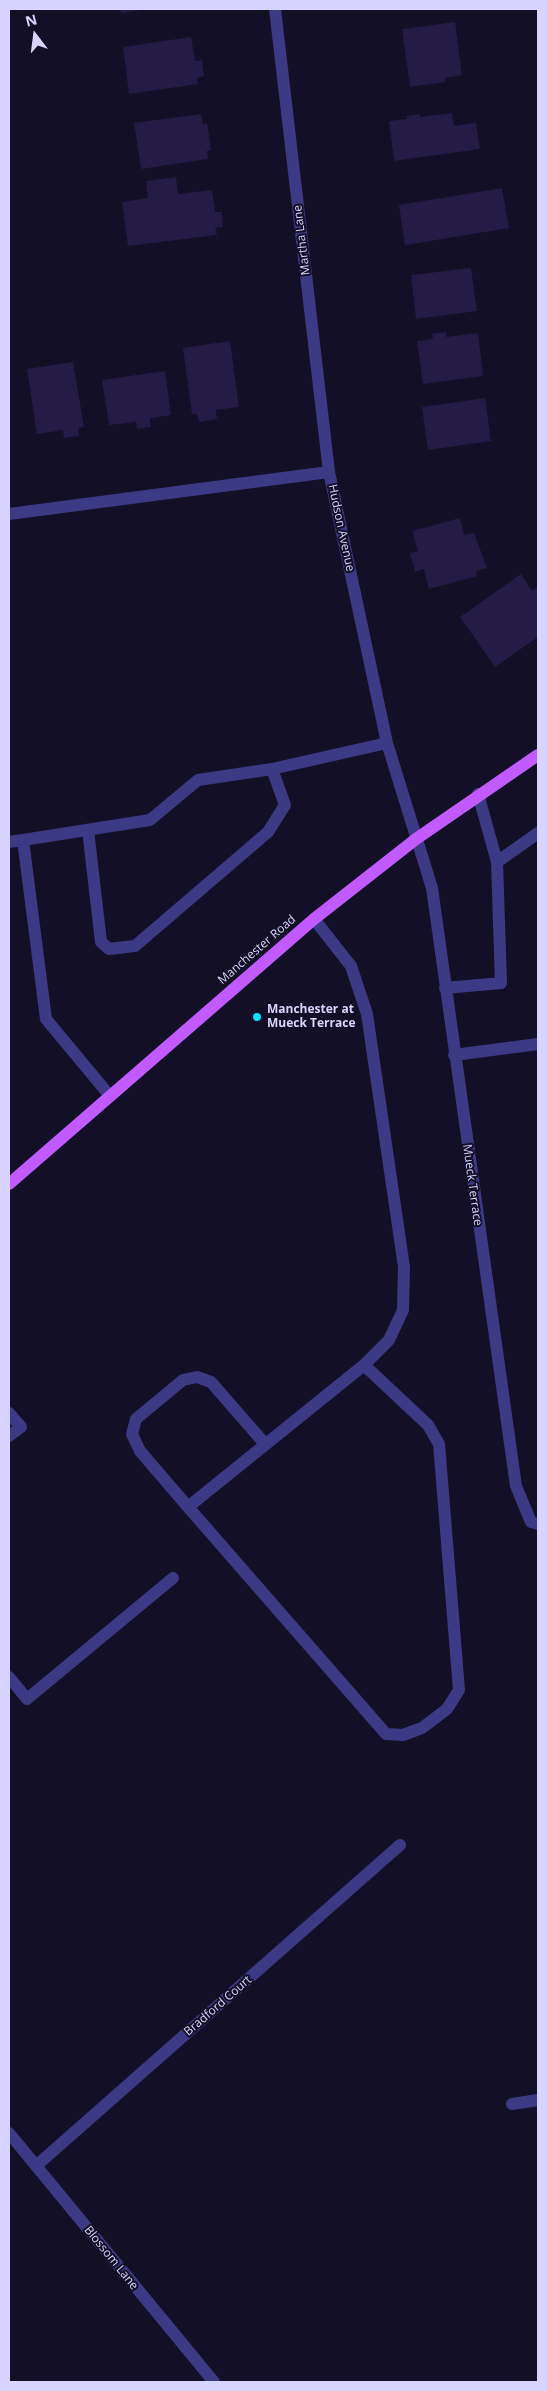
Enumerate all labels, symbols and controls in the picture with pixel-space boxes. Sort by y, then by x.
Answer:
text: N [23,9,39,31]
north arrow [10,10,60,60]
street label: Martha Lane [291,204,313,276]
street label: Hudson Avenue [325,483,357,573]
street label: Manchester Road [215,912,299,988]
place label: Manchester at Mueck Terrace [267,1003,355,1031]
marker: Manchester at Mueck Terrace [251,1011,263,1023]
street label: Mueck Terrace [459,1143,485,1227]
street label: Bradford Court [181,1973,255,2039]
street label: Blossom Lane [81,2223,141,2293]

